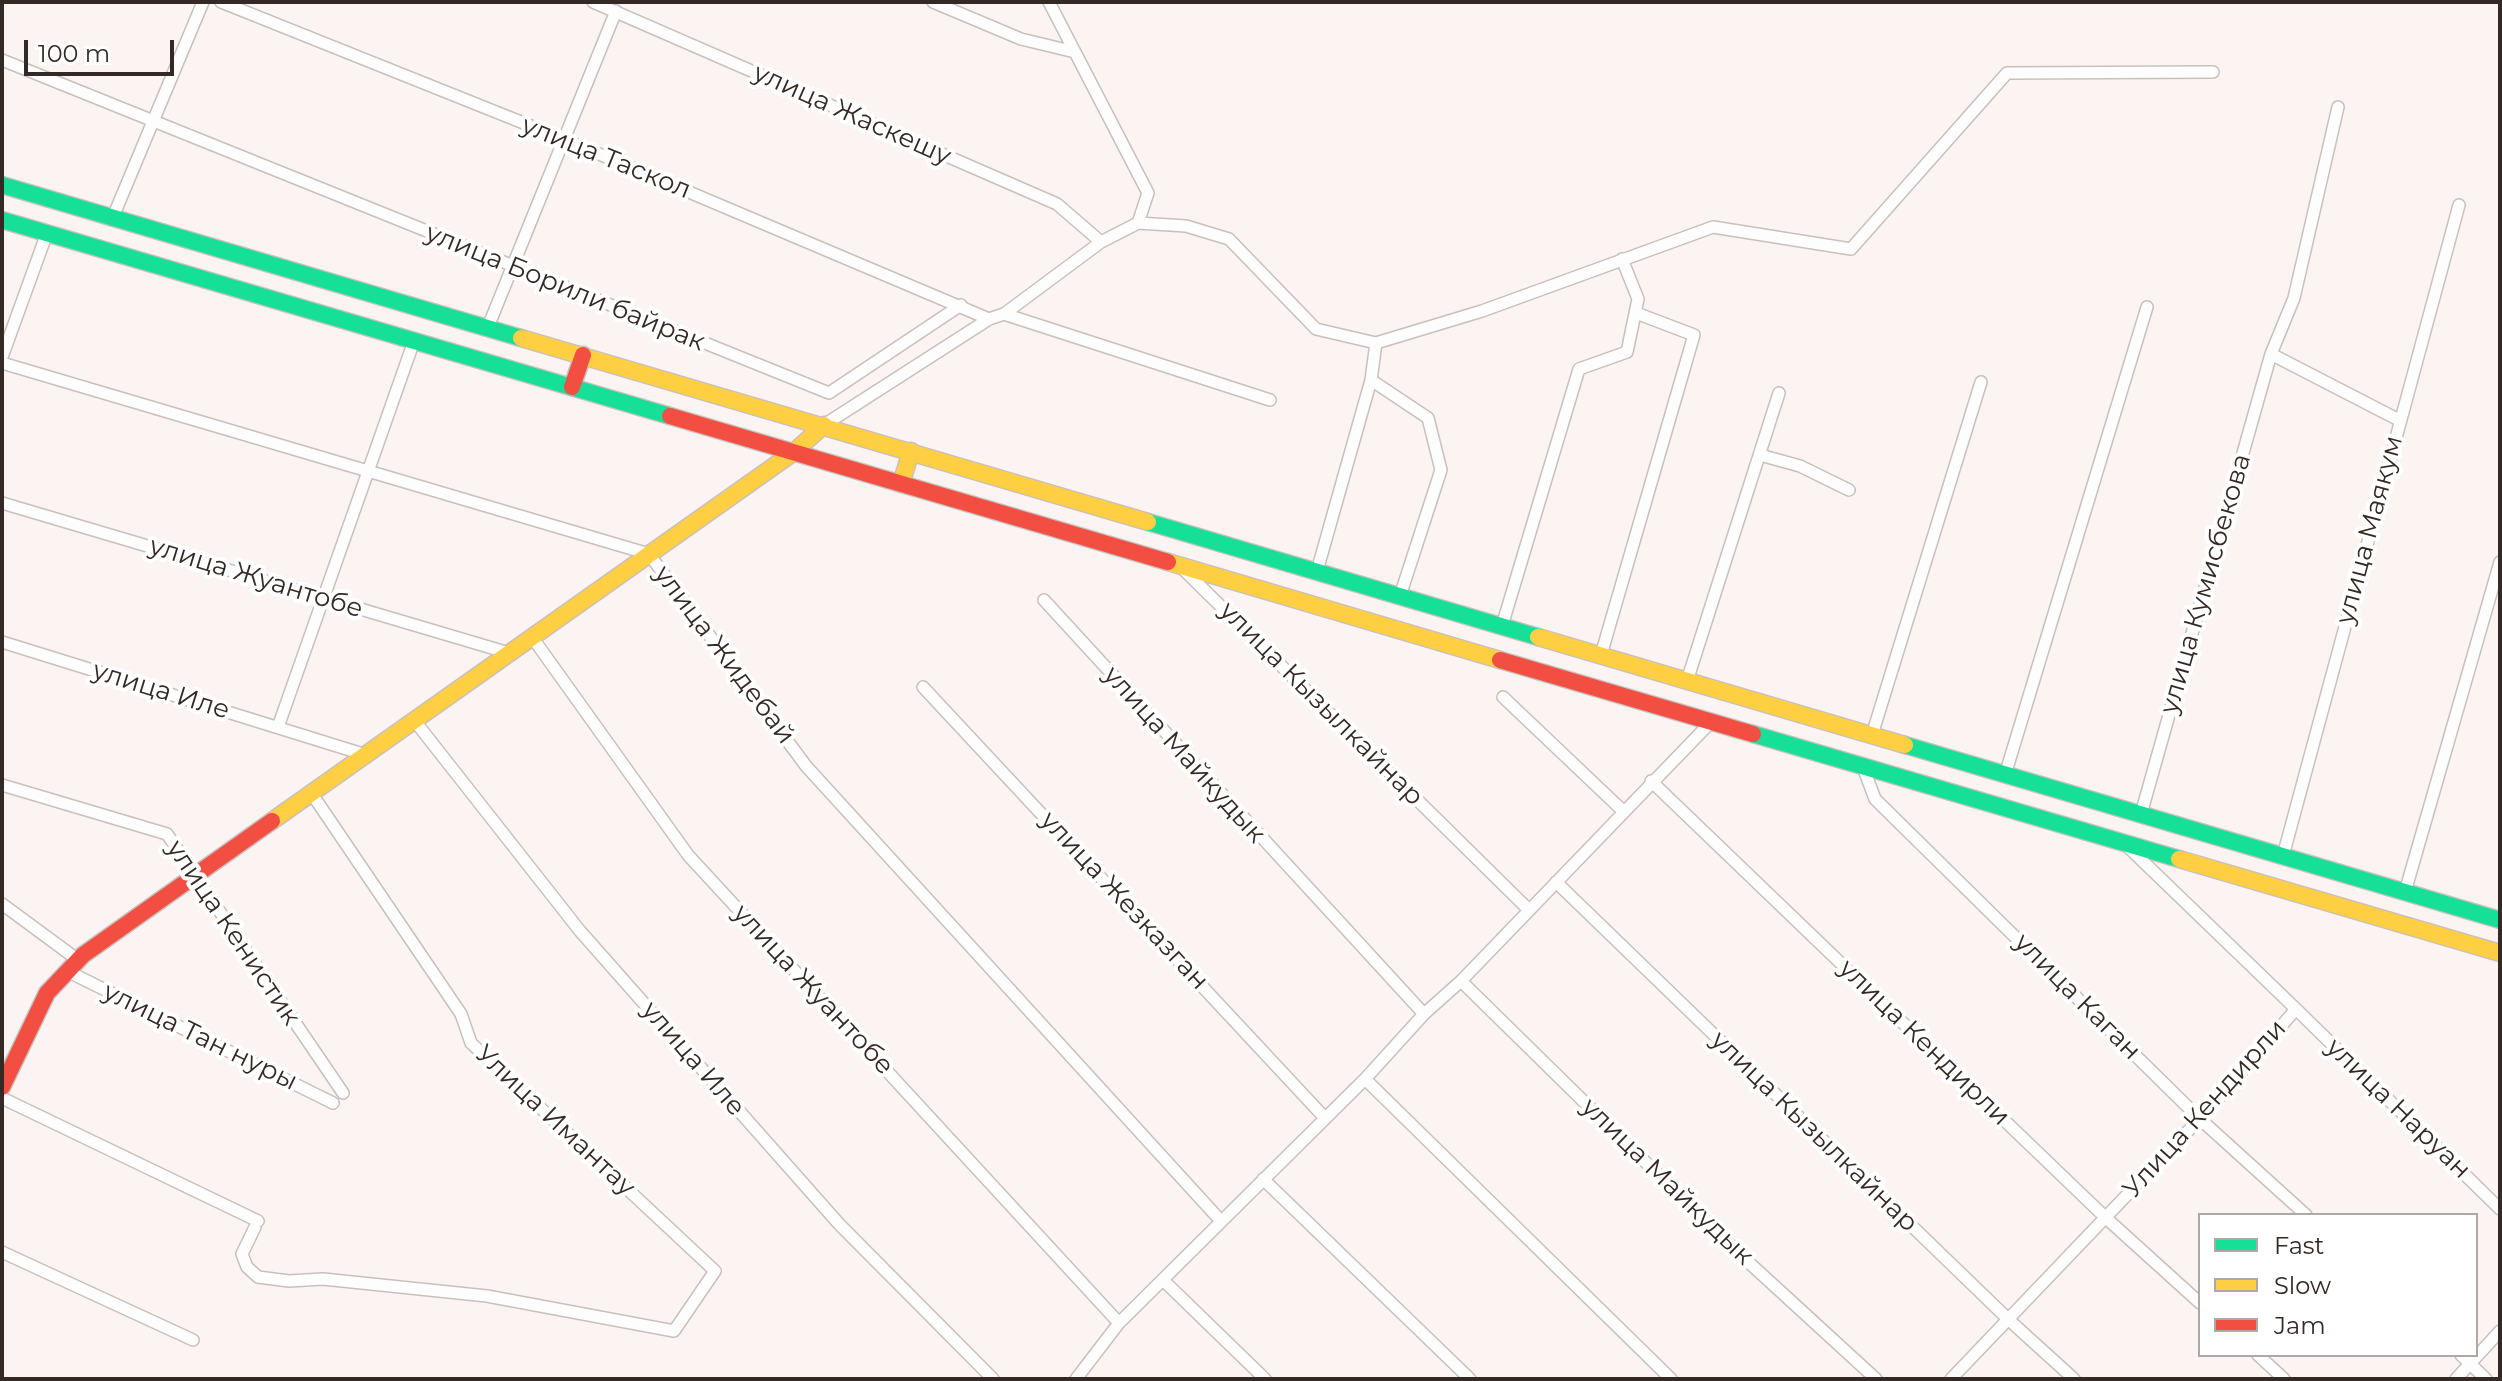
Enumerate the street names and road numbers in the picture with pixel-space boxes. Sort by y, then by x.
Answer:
street label: улица Жаскешу [748,57,956,173]
street label: улица Таскол [517,110,695,206]
street label: улица Борили байрак [421,218,709,358]
street label: улица Маякум [2330,432,2410,628]
street label: улица Кумисбекова [2154,451,2258,717]
street label: улица Жуантобе [145,531,367,625]
street label: улица Жидебай [647,560,801,750]
street label: улица Кызылкайнар [1213,596,1429,812]
street label: улица Иле [89,655,233,727]
street label: улица Майкудык [1096,660,1272,850]
street label: улица Жезказган [1033,805,1215,997]
street label: улица Кенистик [159,834,307,1032]
street label: улица Жуантобе [726,898,900,1082]
street label: улица Каган [2007,927,2147,1067]
street label: улица Кендирли [1832,953,2016,1133]
street label: улица Тан нуры [98,976,302,1098]
street label: улица Иле [635,995,751,1123]
street label: Улица Кендирли [2117,1014,2293,1204]
street label: улица Кызылкайнар [1704,1025,1924,1239]
street label: улица Наруан [2319,1032,2477,1186]
street label: Улица Имантау [468,1039,642,1203]
street label: улица Майкудык [1575,1092,1759,1272]

